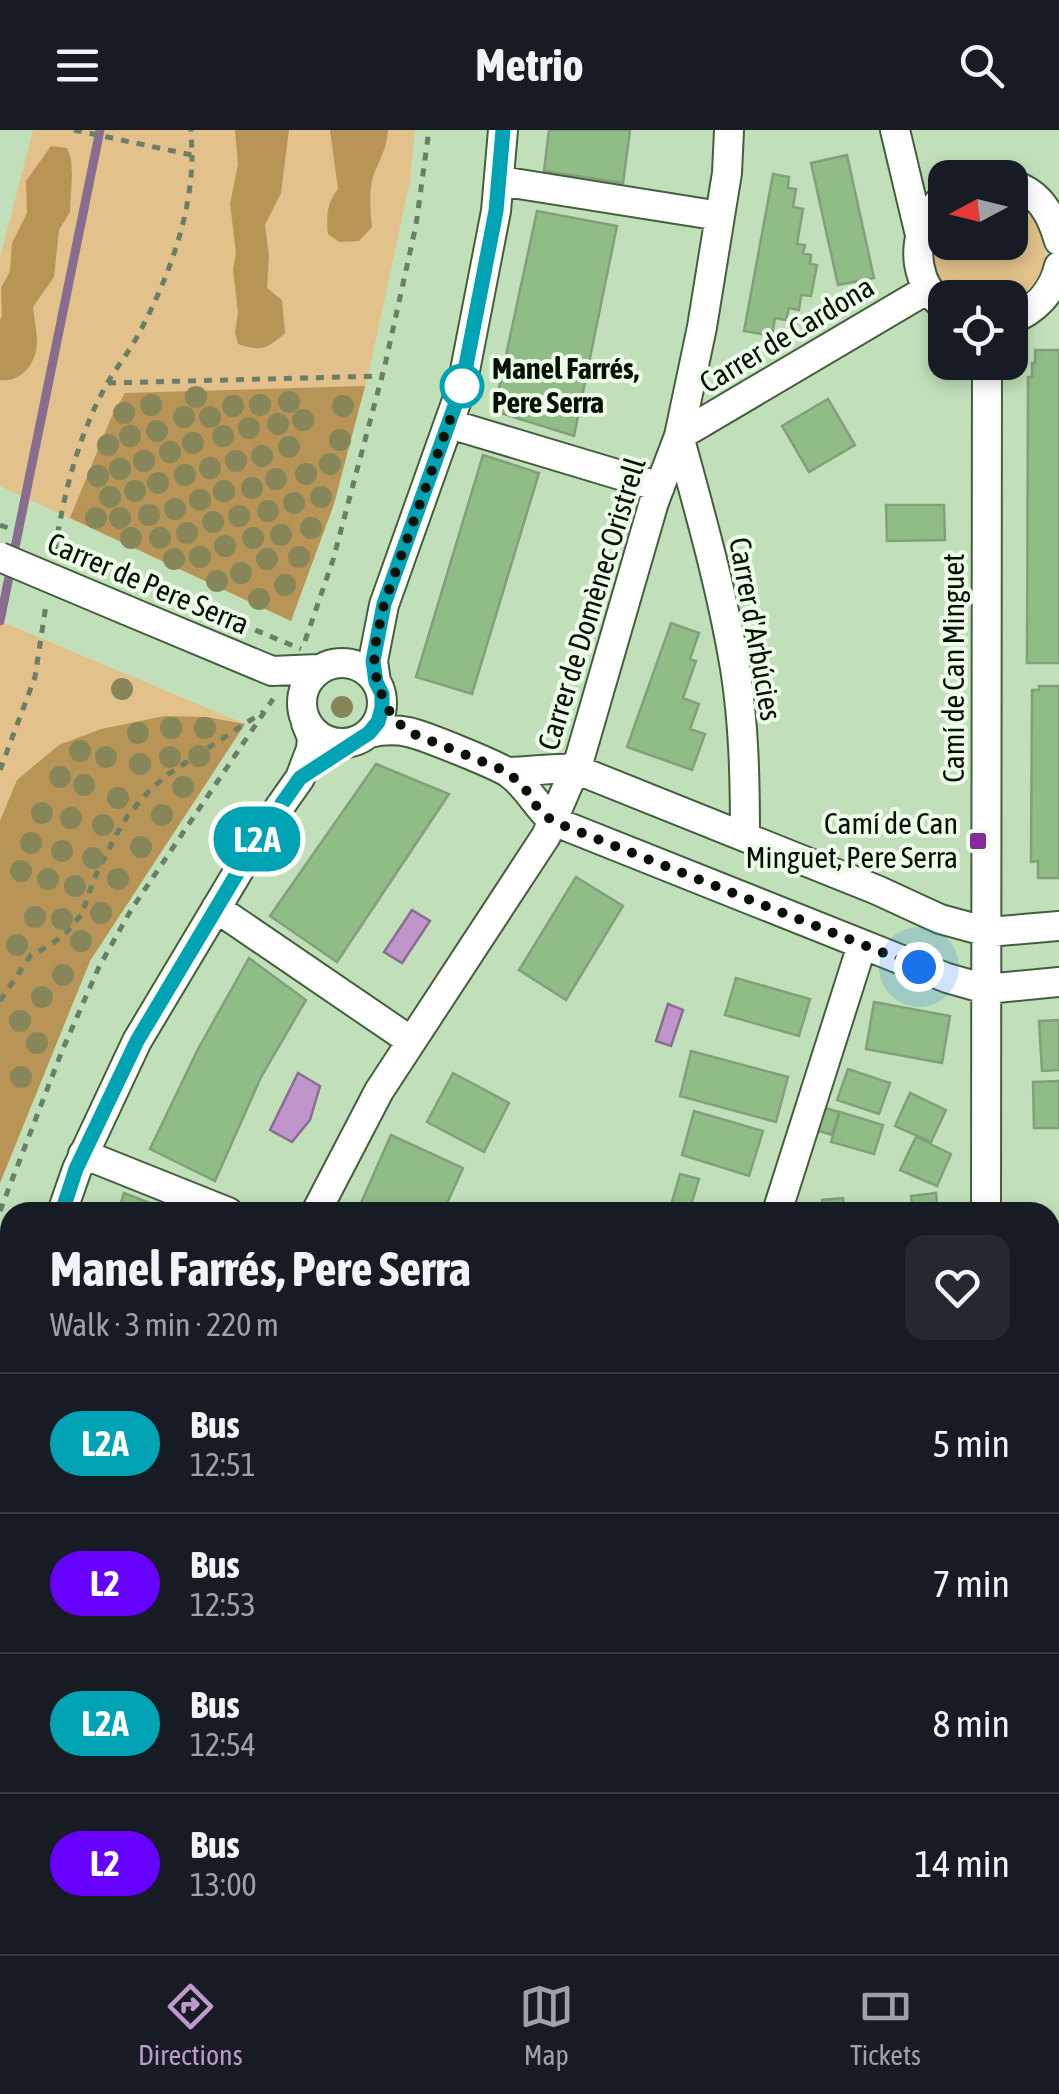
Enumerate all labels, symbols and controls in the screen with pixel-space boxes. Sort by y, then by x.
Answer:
icon: menu [50,38,105,93]
icon: search [954,38,1009,93]
text: Metrio [475,39,584,91]
north arrow [928,160,1028,260]
map controls [928,160,1028,380]
street label: Carrer de Cardona [693,269,880,399]
button: locate [928,280,1028,380]
place label: Manel Farrés, Pere Serra [492,351,639,419]
marker: Manel Farrés, Pere Serra [441,365,483,407]
street label: Carrer de Domènec Oristrell [530,453,652,754]
street label: Carrer de Pere Serra [43,525,254,641]
street label: Carrer d'Arbúcies [723,535,789,723]
street label: Camí de Can Minguet [936,553,970,783]
line badge: L2A [200,806,314,872]
place label: Camí de Can Minguet, Pere Serra [745,806,958,874]
text: L2A [233,819,281,859]
marker: Camí de Can Minguet, Pere Serra [967,830,989,852]
your location [894,942,944,992]
button: heart [905,1235,1010,1340]
text: Manel Farrés, Pere Serra [50,1241,471,1296]
text: Walk · 3 min · 220 m [50,1306,279,1343]
text: Bus [190,1403,240,1446]
text: 5 min [932,1422,1010,1465]
text: L2A [81,1423,129,1463]
text: 12:51 [190,1446,256,1483]
text: Bus [190,1543,240,1586]
text: 7 min [932,1562,1010,1605]
text: L2 [90,1563,120,1603]
text: 12:53 [190,1586,256,1623]
text: Bus [190,1683,240,1726]
text: 8 min [932,1702,1010,1745]
text: L2A [81,1703,129,1743]
text: 12:54 [190,1726,256,1763]
text: Bus [190,1823,240,1866]
text: 14 min [915,1842,1010,1885]
text: L2 [90,1843,120,1883]
text: 13:00 [190,1866,257,1903]
tab: Directions [138,1979,243,2071]
tab: Map [519,1979,574,2071]
tab: Tickets [850,1979,921,2071]

